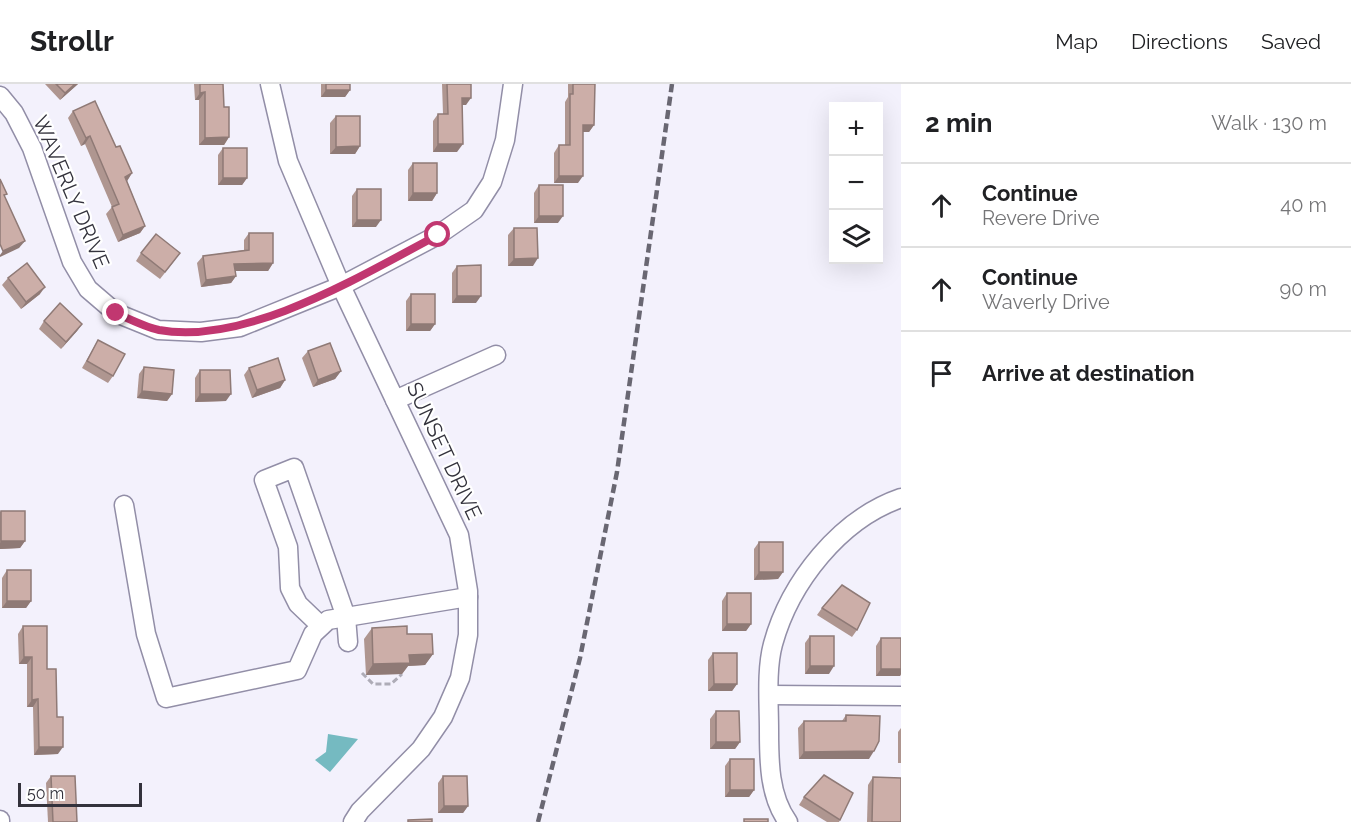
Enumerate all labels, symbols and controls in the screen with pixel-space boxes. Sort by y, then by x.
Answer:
text: Strollr [30,25,114,58]
text: Map [1055,29,1098,54]
text: Directions [1131,29,1228,54]
text: Saved [1261,29,1321,54]
map controls [829,102,883,264]
button: + [829,102,883,156]
text: 2 min [925,108,992,138]
text: Walk · 130 m [1211,111,1327,135]
street label: WAVERLY DRIVE [28,112,115,272]
button: − [829,156,883,210]
text: Continue [982,180,1078,206]
icon: ahead [925,189,958,222]
text: 40 m [1280,193,1327,217]
text: Revere Drive [982,206,1100,230]
button: layers [829,210,883,264]
route start [424,221,450,247]
text: Continue [982,264,1078,290]
icon: ahead [925,273,958,306]
text: 90 m [1280,277,1327,301]
text: Waverly Drive [982,290,1110,314]
route end [102,299,128,325]
icon: arrive [925,357,958,390]
text: Arrive at destination [982,360,1195,386]
street label: SUNSET DRIVE [402,378,487,524]
scale bar [18,780,142,808]
text: 50 m [27,784,64,803]

